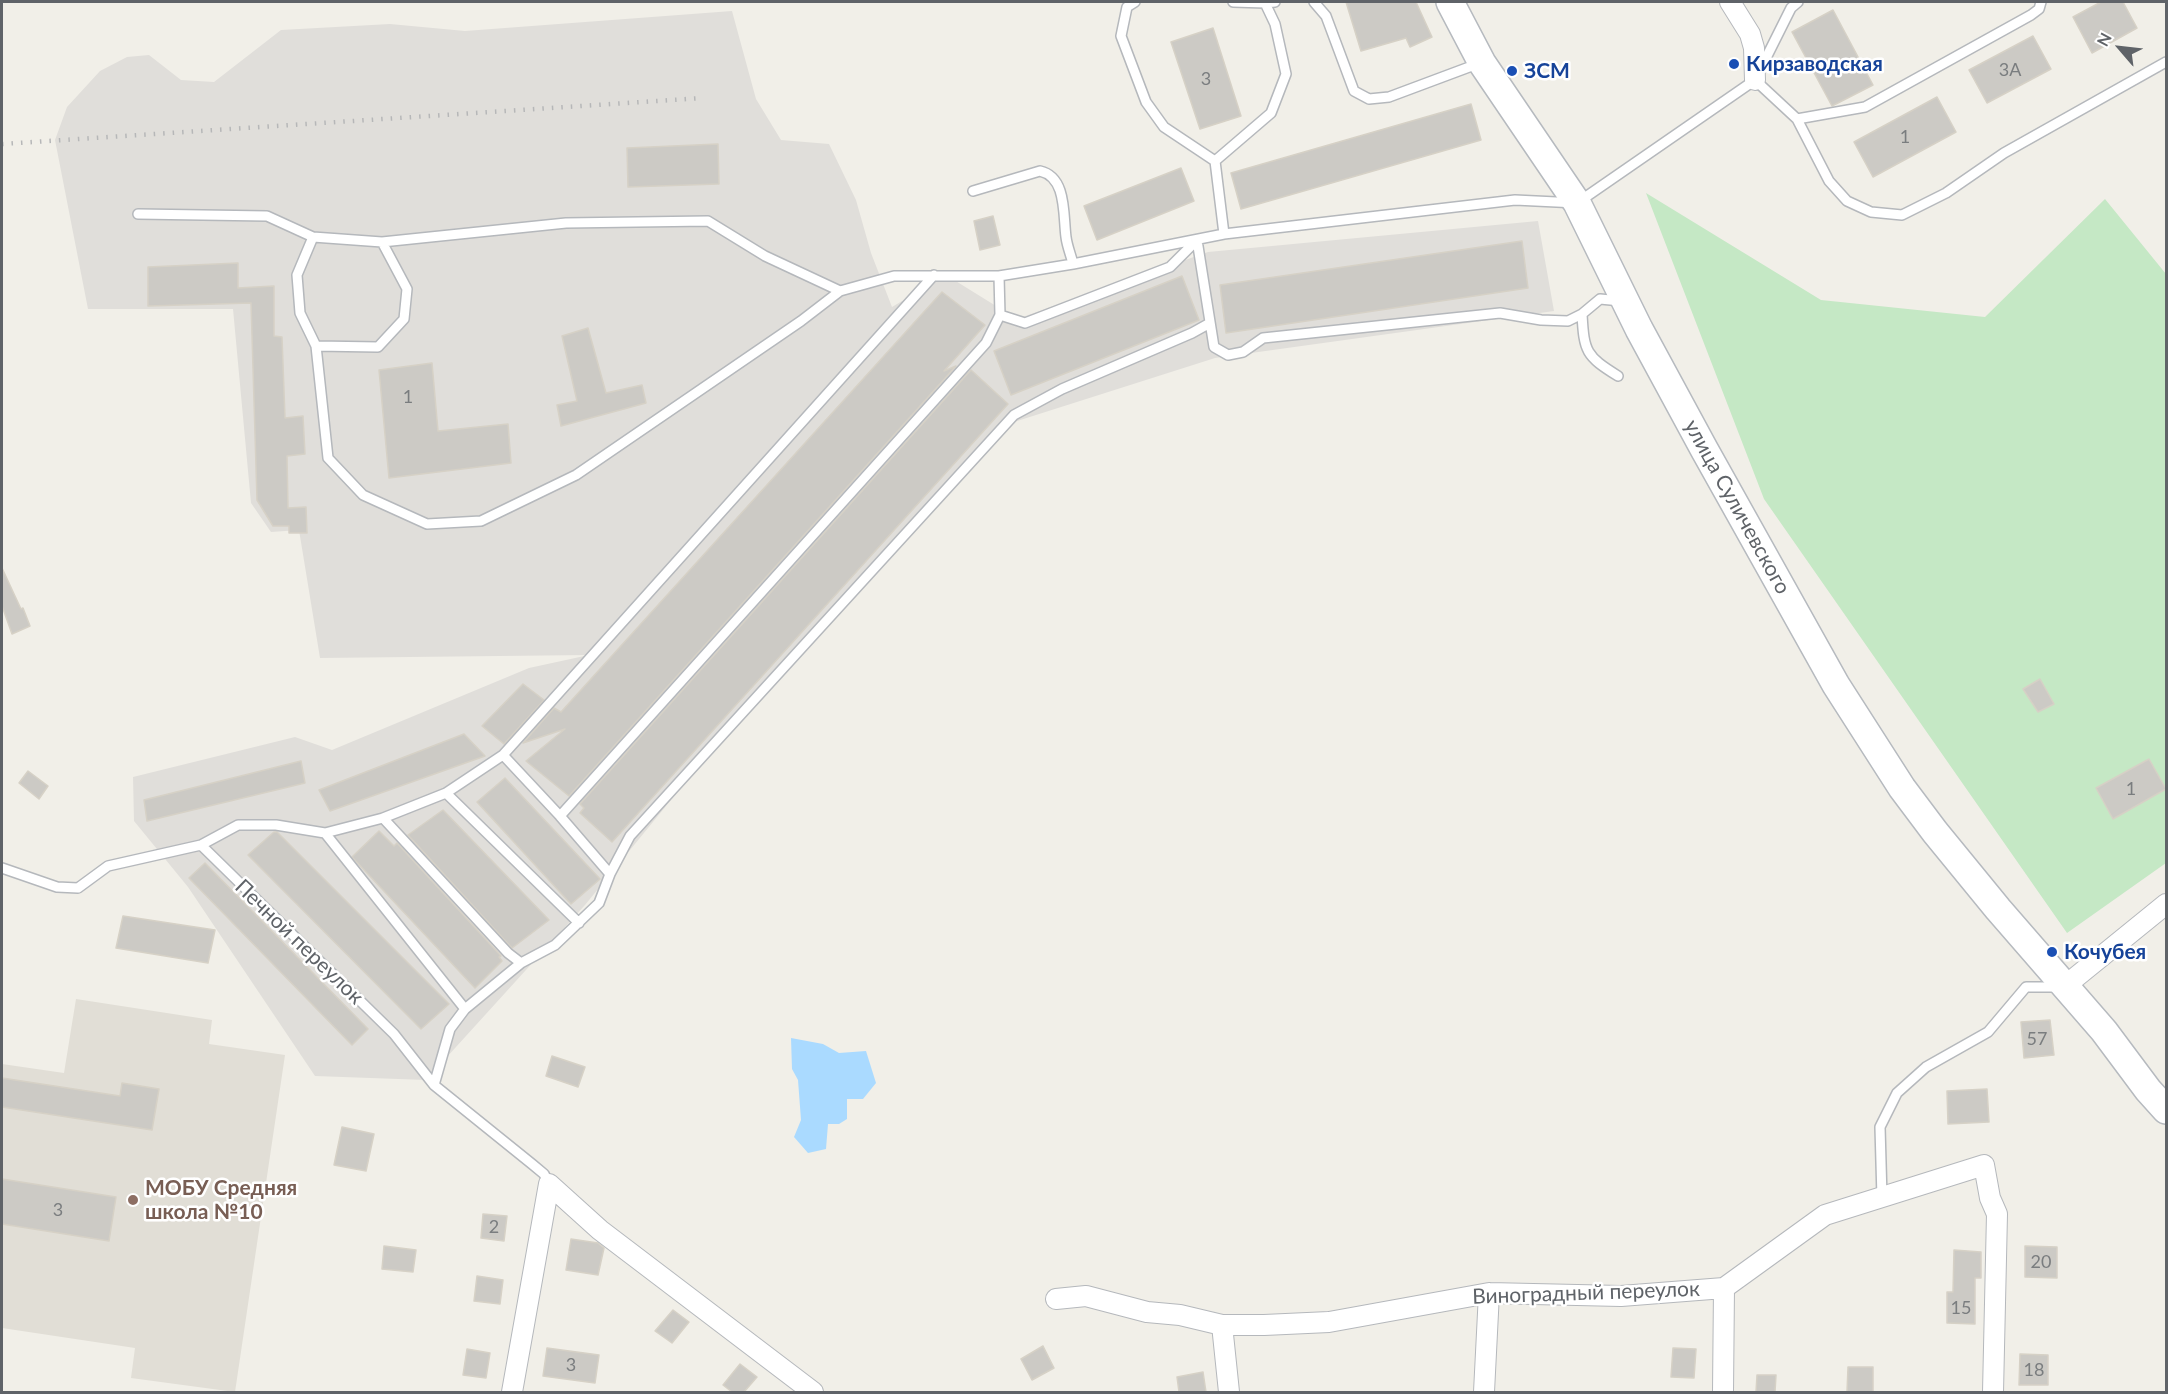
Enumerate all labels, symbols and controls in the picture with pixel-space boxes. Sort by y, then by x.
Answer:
north arrow [2090,18,2150,78]
text: N [2092,29,2115,49]
place label: Кирзаводская [1746,51,1883,77]
marker: Кирзаводская [1727,57,1741,71]
place label: ЗСМ [1524,58,1570,84]
house number: 3А [1999,59,2021,81]
marker: ЗСМ [1505,64,1519,78]
house number: 3 [1201,68,1211,90]
house number: 1 [1900,126,1910,148]
house number: 1 [403,386,413,408]
street label: улица Суличевского [1679,415,1795,599]
house number: 1 [2126,778,2136,800]
street label: Печной переулок [230,874,368,1010]
place label: Кочубея [2064,939,2146,965]
marker: Кочубея [2045,945,2059,959]
house number: 57 [2027,1028,2047,1050]
place label: МОБУ Средняя школа №10 [145,1175,297,1225]
marker: МОБУ Средняя школа №10 [126,1193,140,1207]
house number: 3 [53,1199,63,1221]
house number: 2 [489,1216,499,1238]
house number: 20 [2031,1251,2051,1273]
street label: Виноградный переулок [1472,1276,1700,1310]
house number: 15 [1951,1297,1971,1319]
house number: 3 [566,1354,576,1376]
house number: 18 [2024,1359,2044,1381]

